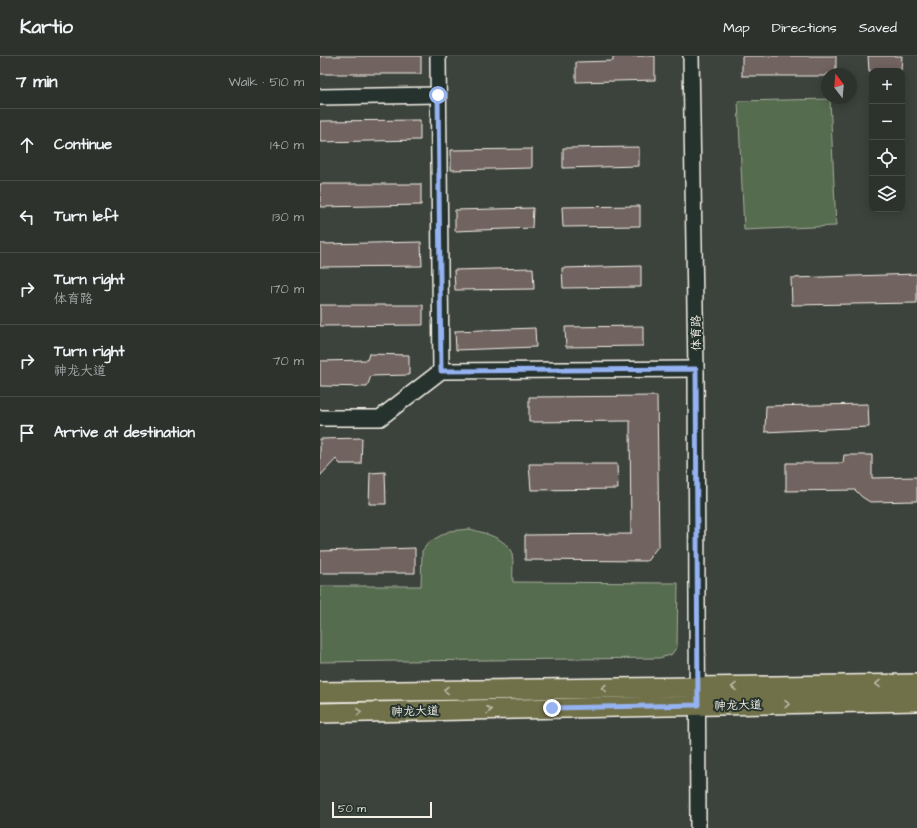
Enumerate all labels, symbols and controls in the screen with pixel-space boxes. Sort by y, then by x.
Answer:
text: Kartio [20,14,73,41]
text: Map [723,18,750,38]
text: Directions [772,18,837,38]
text: Saved [859,18,897,38]
north arrow [821,68,857,104]
map controls [869,68,905,212]
button: + [869,68,905,104]
text: 7 min [16,70,58,94]
text: Walk · 510 m [229,73,304,91]
route start [429,86,447,104]
button: − [869,104,905,140]
icon: ahead [16,134,38,156]
text: Continue [54,134,112,155]
text: 140 m [270,136,304,154]
button: locate [869,140,905,176]
button: layers [869,176,905,212]
icon: left [16,206,38,228]
text: Turn left [54,206,118,227]
text: 130 m [272,208,304,226]
text: Turn right [54,269,125,290]
icon: right [16,278,38,300]
text: 170 m [271,280,304,298]
text: 体育路 [54,290,93,308]
street label: 体育路 [688,315,705,351]
text: Turn right [54,341,125,362]
icon: right [16,350,38,372]
text: 70 m [272,352,304,370]
text: 神龙大道 [54,362,106,380]
icon: arrive [16,422,38,444]
text: Arrive at destination [54,422,195,443]
one-way arrow [875,680,881,688]
one-way arrow [731,682,737,691]
one-way arrow [601,684,607,692]
one-way arrow [443,686,449,694]
street label: 神龙大道 [714,697,762,714]
route end [543,699,561,717]
one-way arrow [784,700,790,708]
street label: 神龙大道 [391,703,439,720]
one-way arrow [486,706,492,714]
one-way arrow [356,708,362,716]
scale bar [332,800,432,819]
text: 50 m [338,801,366,816]

